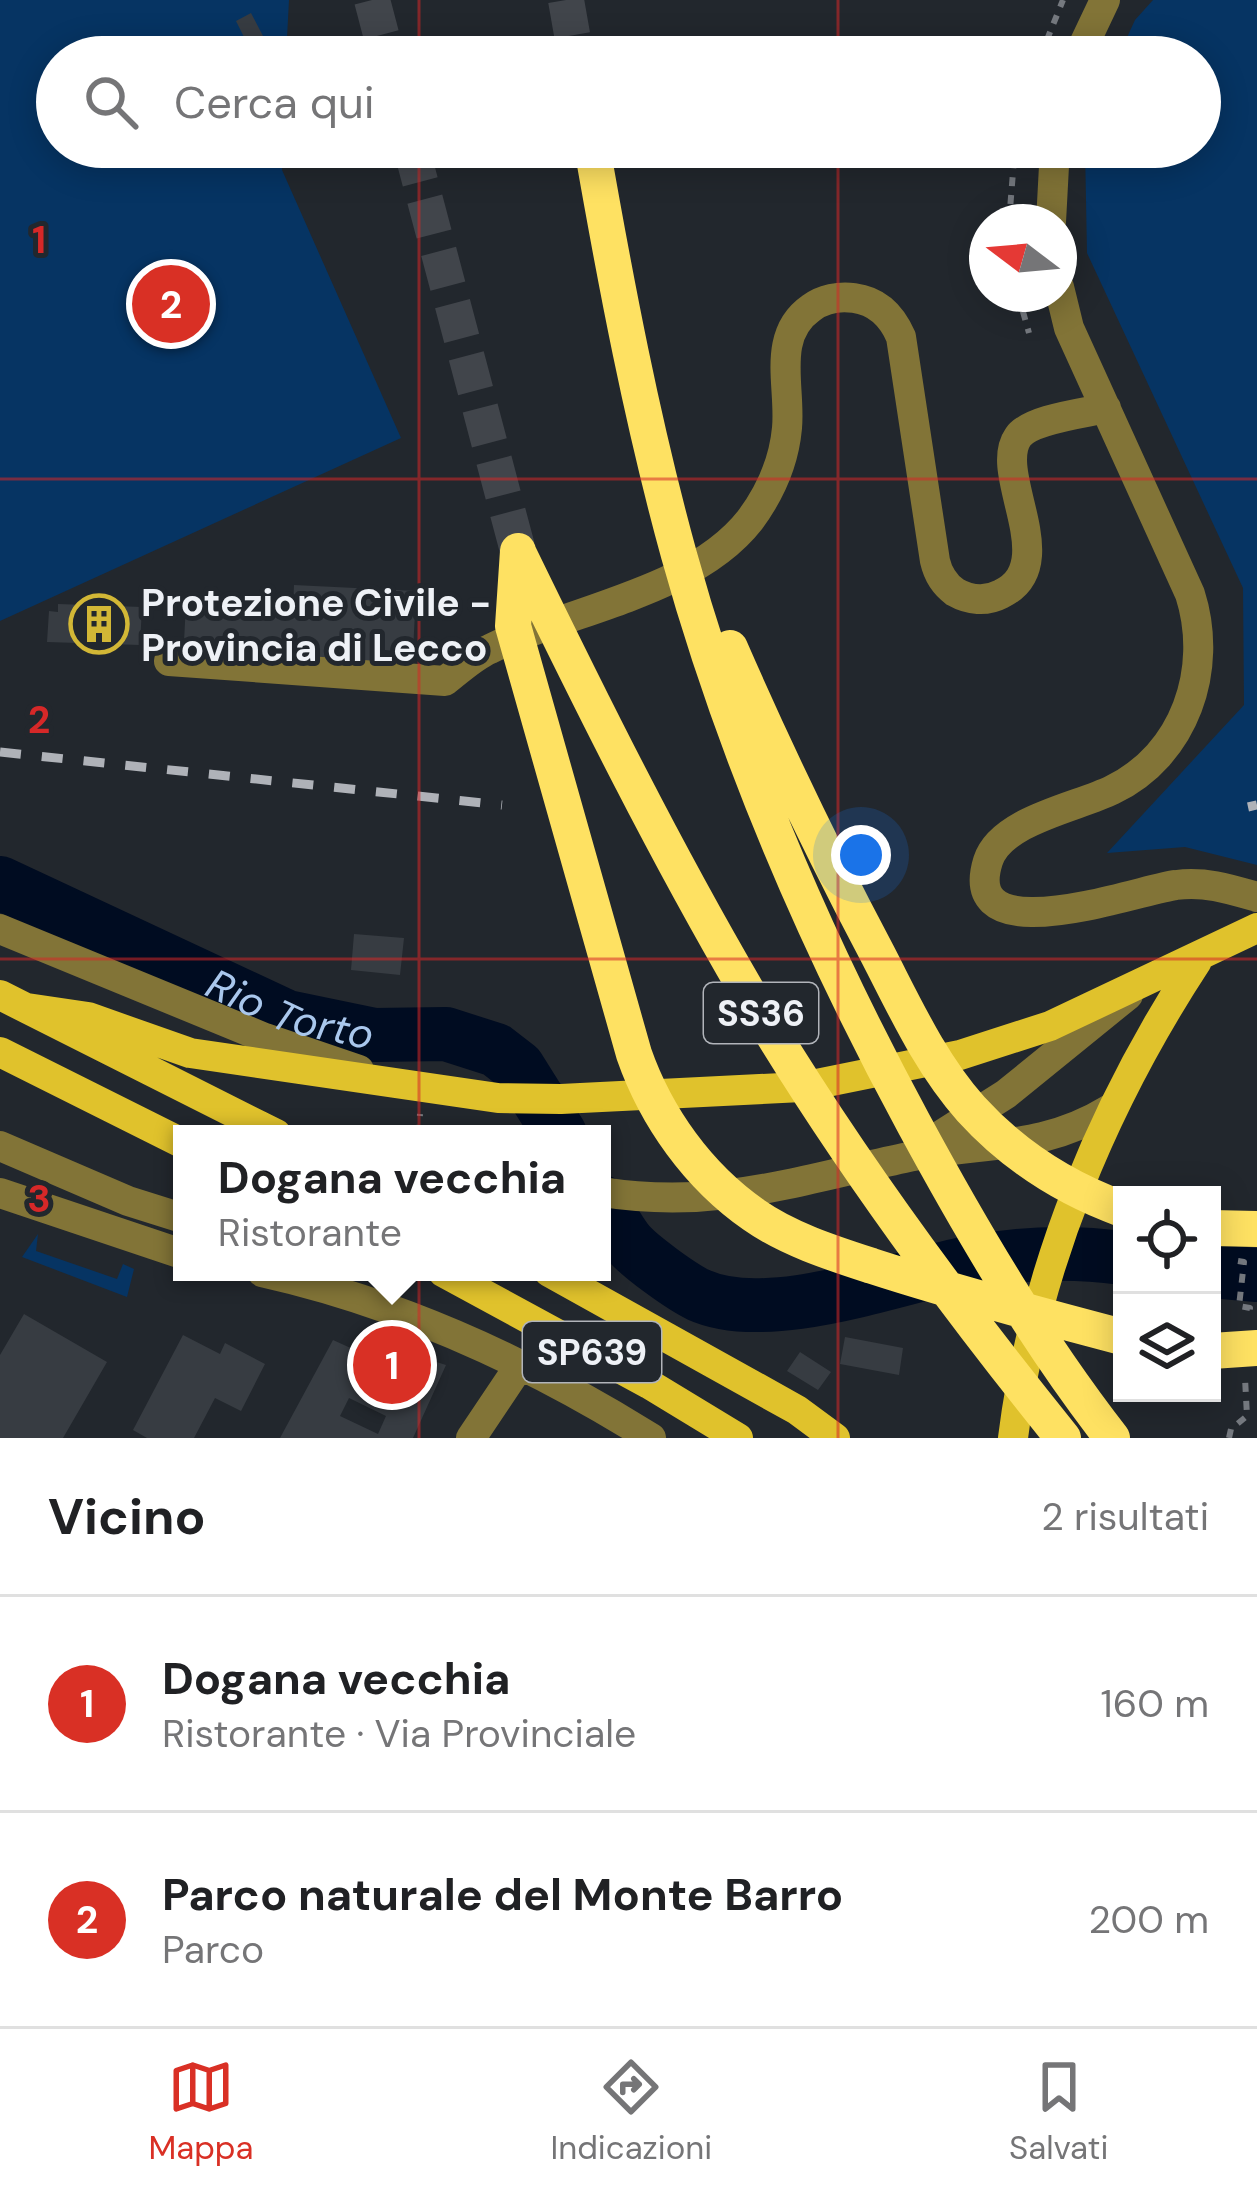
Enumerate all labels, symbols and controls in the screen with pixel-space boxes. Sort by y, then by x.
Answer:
search box [36,36,1221,168]
icon: search [78,69,144,135]
text: Cerca qui [174,73,375,132]
north arrow [969,204,1077,312]
text: 1 [32,214,46,265]
pin: 2 [132,259,210,349]
place label: Protezione Civile - Provincia di Lecco [141,577,491,673]
building icon: Protezione Civile - Provincia di Lecco [68,593,130,655]
text: 2 [28,694,50,745]
your location [831,825,891,885]
water label: Rio Torto [198,956,379,1062]
road number: SS36 [704,983,818,1043]
popup [173,1125,611,1281]
text: Dogana vecchia [218,1148,566,1207]
text: 3 [27,1173,51,1224]
map controls [1113,1186,1221,1402]
button: locate [1113,1186,1221,1294]
text: Ristorante [218,1207,402,1258]
button: layers [1113,1294,1221,1402]
pin: 1 [353,1320,431,1410]
road number: SP639 [523,1322,661,1382]
text: Vicino [48,1483,206,1550]
text: 2 risultati [1041,1491,1209,1542]
text: Dogana vecchia [162,1649,510,1708]
text: 1 [80,1678,94,1729]
text: 160 m [1101,1678,1209,1729]
text: Ristorante · Via Provinciale [162,1708,636,1759]
text: Parco naturale del Monte Barro [162,1865,843,1924]
text: 2 [76,1894,98,1945]
text: 200 m [1088,1894,1209,1945]
text: Parco [162,1924,264,1975]
tab: Mappa [149,2054,253,2169]
tab: Indicazioni [551,2054,712,2169]
tab: Salvati [1009,2054,1108,2169]

